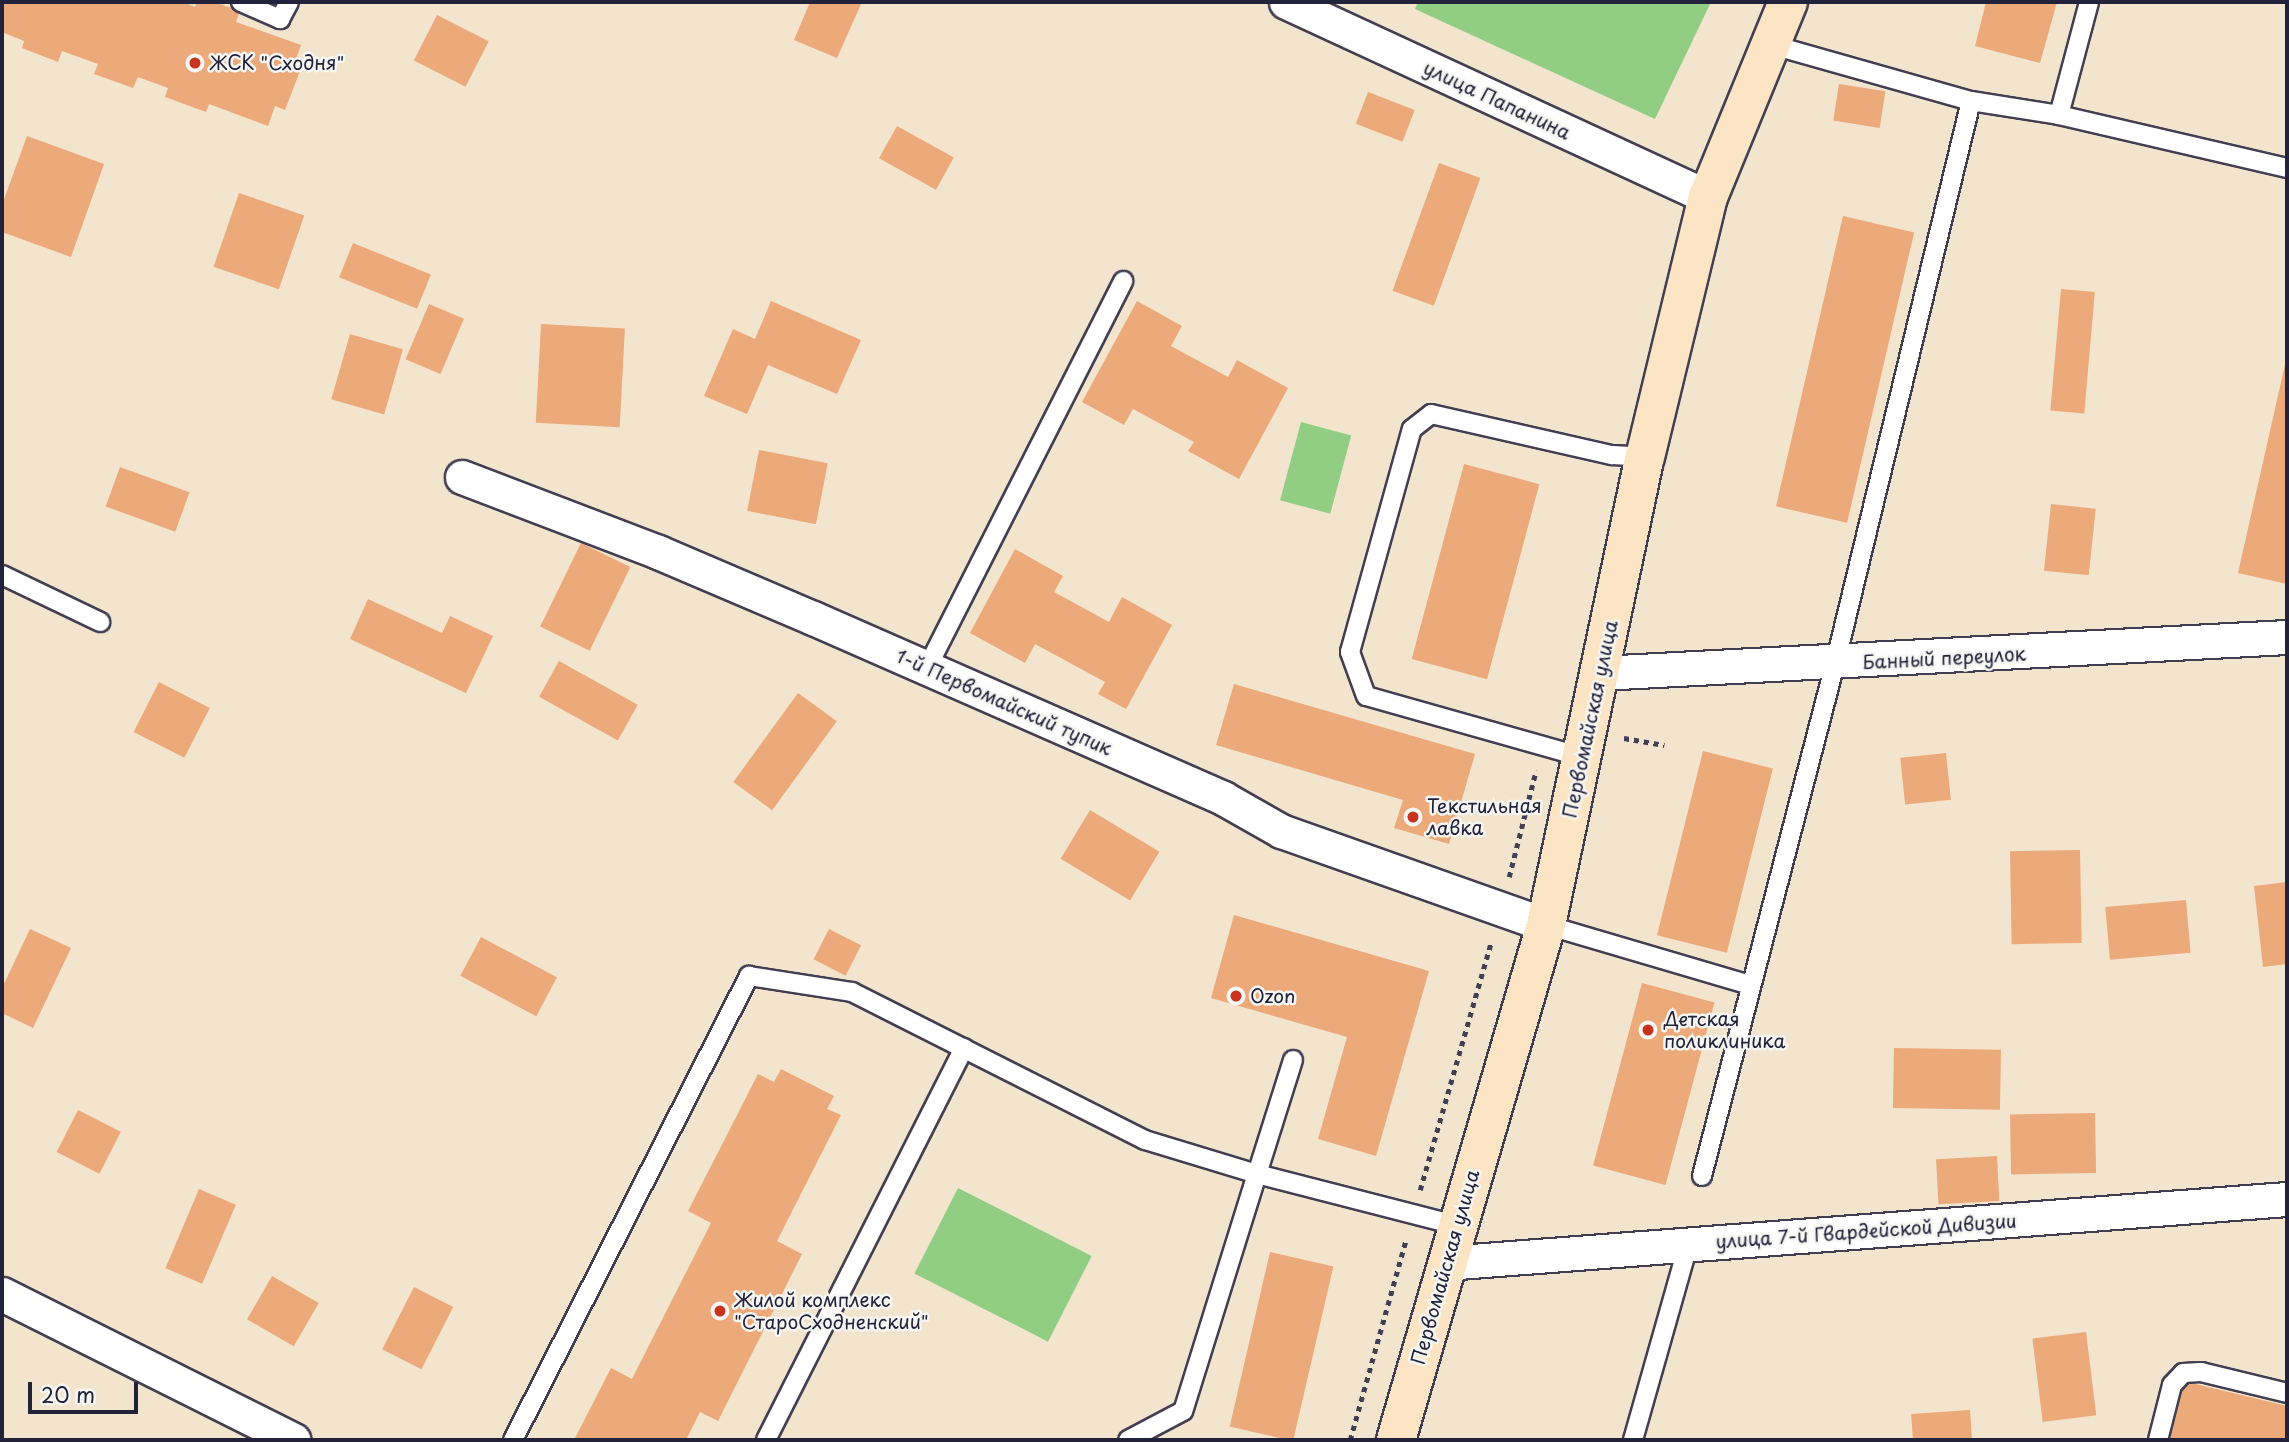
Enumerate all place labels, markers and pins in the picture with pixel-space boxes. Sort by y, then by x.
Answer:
place label: ЖСК "Сходня" [209,52,345,74]
marker: ЖСК "Сходня" [187,55,203,71]
place label: Текстильная лавка [1427,795,1542,839]
marker: Текстильная лавка [1405,809,1421,825]
place label: Ozon [1250,985,1295,1007]
marker: Ozon [1228,988,1244,1004]
place label: Детская поликлиника [1664,1008,1785,1052]
marker: Детская поликлиника [1638,1020,1658,1040]
place label: Жилой комплекс "СтароСходненский" [734,1289,929,1333]
marker: Жилой комплекс "СтароСходненский" [712,1303,728,1319]

